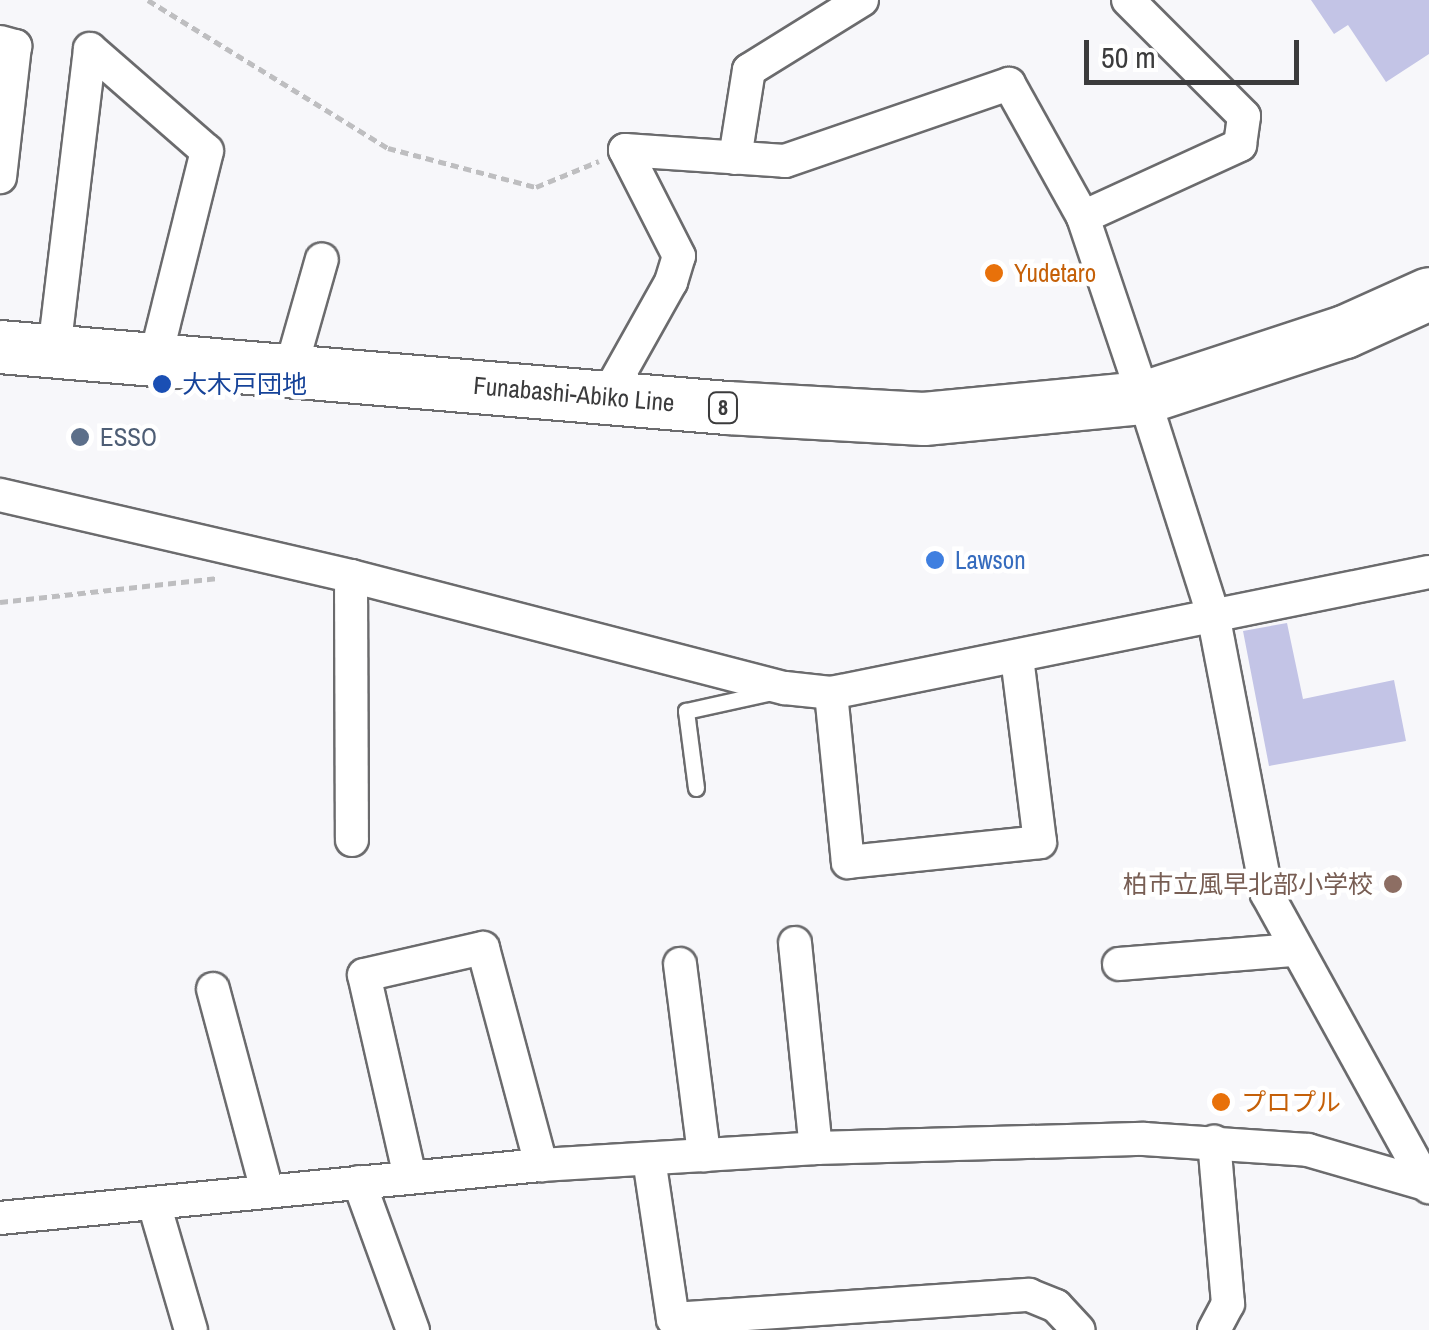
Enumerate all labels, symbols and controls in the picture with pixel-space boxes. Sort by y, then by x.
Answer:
scale bar [1089,20,1304,82]
text: 50 m [1101,37,1156,77]
place label: Yudetaro [1014,258,1096,288]
marker: Yudetaro [983,262,1005,284]
place label: 大木戸団地 [182,369,307,399]
street label: Funabashi-Abiko Line [472,370,676,418]
marker: 大木戸団地 [151,373,173,395]
road number: 8 [706,391,740,425]
place label: ESSO [100,422,157,452]
marker: ESSO [69,426,91,448]
place label: Lawson [955,545,1026,575]
marker: Lawson [924,549,946,571]
place label: 柏市立風早北部小学校 [1123,869,1373,899]
marker: 柏市立風早北部小学校 [1382,873,1404,895]
place label: プロプル [1241,1087,1341,1117]
marker: プロプル [1210,1091,1232,1113]

